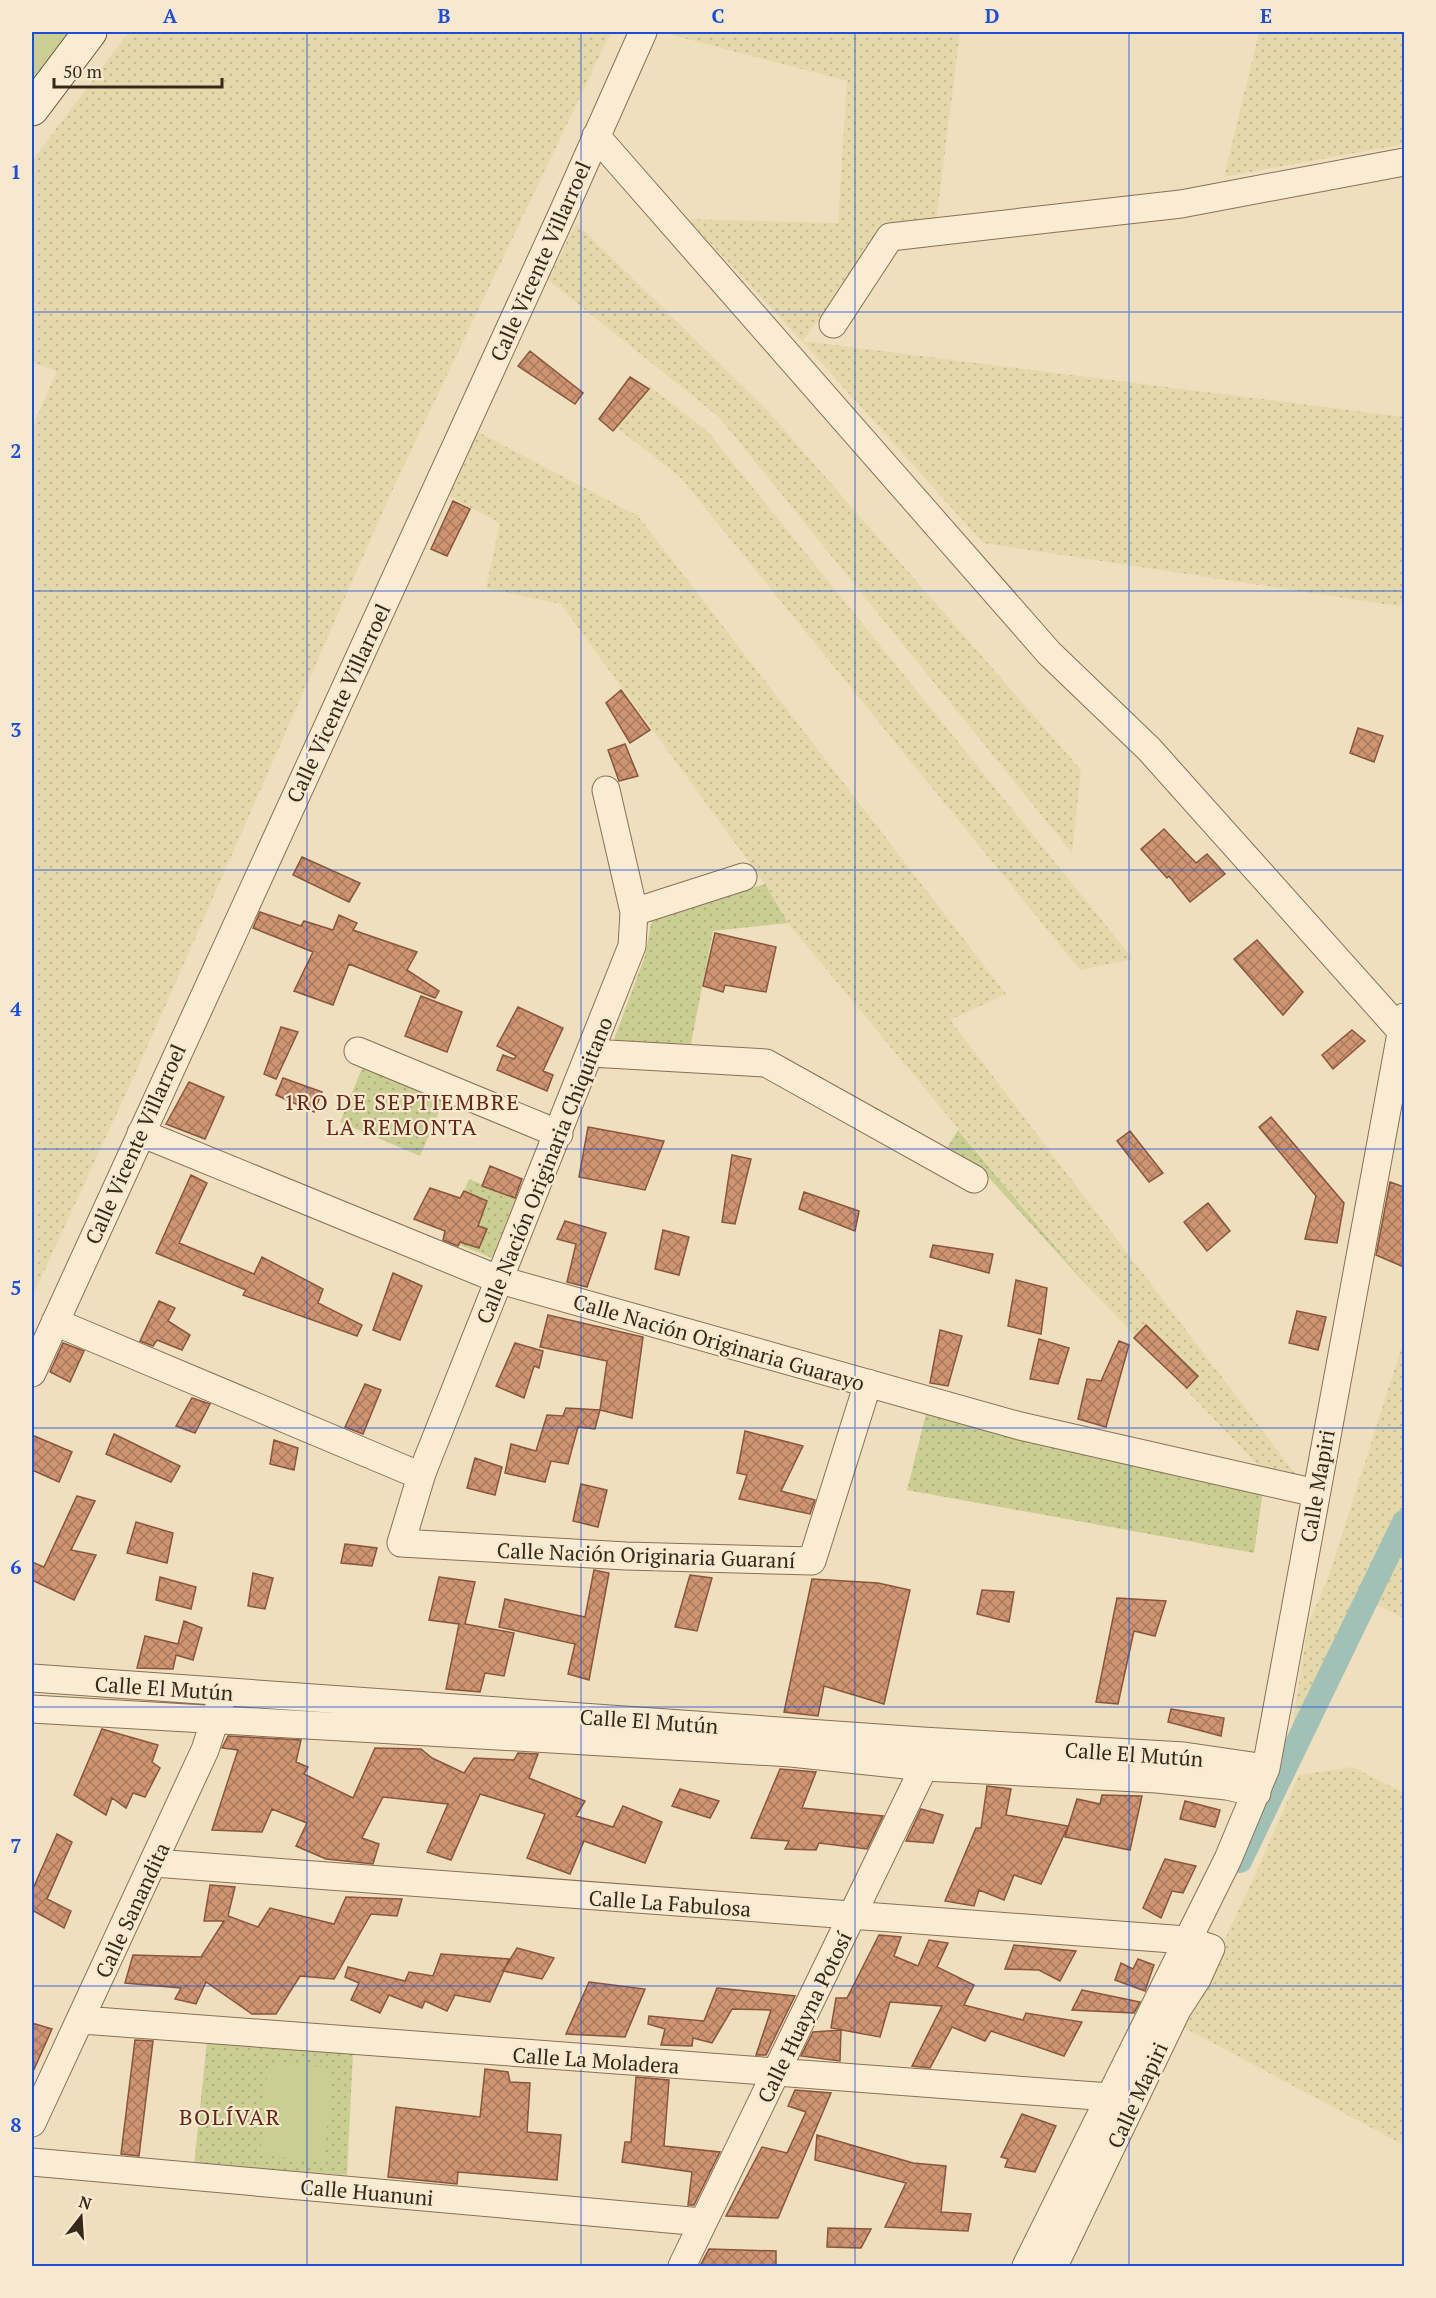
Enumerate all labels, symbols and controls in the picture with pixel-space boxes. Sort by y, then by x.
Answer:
text: A [163,2,178,29]
text: B [438,2,451,29]
text: C [711,2,725,29]
text: D [985,2,999,29]
text: E [1260,2,1272,29]
scale bar [54,51,222,89]
text: 50 m [63,59,103,83]
street label: Calle Vicente Villarroel [483,156,597,366]
text: 1 [10,158,22,185]
text: 2 [10,437,22,464]
street label: Calle Vicente Villarroel [280,599,396,807]
text: 3 [10,716,22,743]
text: 4 [10,995,22,1022]
street label: Calle Nación Originaria Chiquitano [469,1012,619,1328]
street label: Calle Vicente Villarroel [78,1039,192,1249]
district label: 1RO DE SEPTIEMBRE LA REMONTA [283,1087,521,1141]
text: 5 [10,1274,22,1301]
street label: Calle Nación Originaria Guarayo [570,1287,868,1397]
street label: Calle Mapiri [1293,1428,1341,1544]
street label: Calle Nación Originaria Guaraní [496,1536,796,1574]
text: 6 [10,1553,22,1580]
street label: Calle El Mutún [94,1669,235,1707]
street label: Calle El Mutún [579,1702,720,1740]
street label: Calle El Mutún [1064,1735,1205,1773]
text: 7 [10,1832,22,1859]
street label: Calle Sanandita [88,1837,176,1982]
street label: Calle La Fabulosa [588,1883,753,1923]
street label: Calle Huayna Potosí [750,1926,858,2107]
street label: Calle Mapiri [1100,2037,1174,2153]
street label: Calle La Moladera [512,2040,681,2080]
district label: BOLÍVAR [179,2102,281,2131]
text: 8 [10,2111,22,2138]
street label: Calle Huanuni [299,2172,435,2212]
north arrow [51,2187,111,2247]
text: N [76,2190,94,2215]

